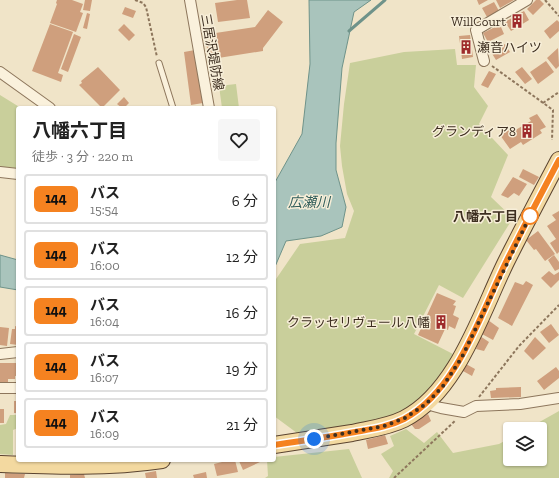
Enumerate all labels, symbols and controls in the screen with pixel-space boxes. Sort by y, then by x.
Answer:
street label: 三居沢堤防線 [198,12,227,92]
building icon: WillCourt [509,13,525,29]
place label: WillCourt [451,14,506,29]
building icon: 瀬音ハイツ [458,39,474,55]
place label: 瀬音ハイツ [477,40,542,55]
text: 八幡六丁目 [32,119,127,142]
button: heart [218,119,260,161]
building icon: グランディア8 [519,123,535,139]
place label: グランディア8 [432,124,516,139]
text: 徒歩 · 3 分 · 220 m [32,149,133,164]
text: バス [90,184,120,202]
text: 144 [45,190,67,207]
text: 6 分 [232,192,258,210]
water label: 広瀬川 [288,194,332,211]
text: 15:54 [90,202,118,217]
marker: 八幡六丁目 [521,207,539,225]
place label: 八幡六丁目 [453,209,518,224]
text: バス [90,240,120,258]
text: 144 [45,246,67,263]
text: 12 分 [226,248,258,266]
text: 16:00 [90,258,120,273]
text: バス [90,296,120,314]
text: 144 [45,302,67,319]
text: 16 分 [226,304,258,322]
text: 16:04 [90,314,119,329]
building icon: クラッセリヴェール八幡 [433,314,449,330]
place label: クラッセリヴェール八幡 [287,315,430,330]
text: バス [90,352,120,370]
text: 144 [45,358,67,375]
text: 19 分 [226,360,258,378]
text: 16:07 [90,370,118,385]
text: バス [90,408,120,426]
text: 144 [45,414,67,431]
text: 21 分 [226,416,258,434]
map controls [503,422,547,466]
button: layers [503,422,547,466]
text: 16:09 [90,426,119,441]
your location [304,429,324,449]

